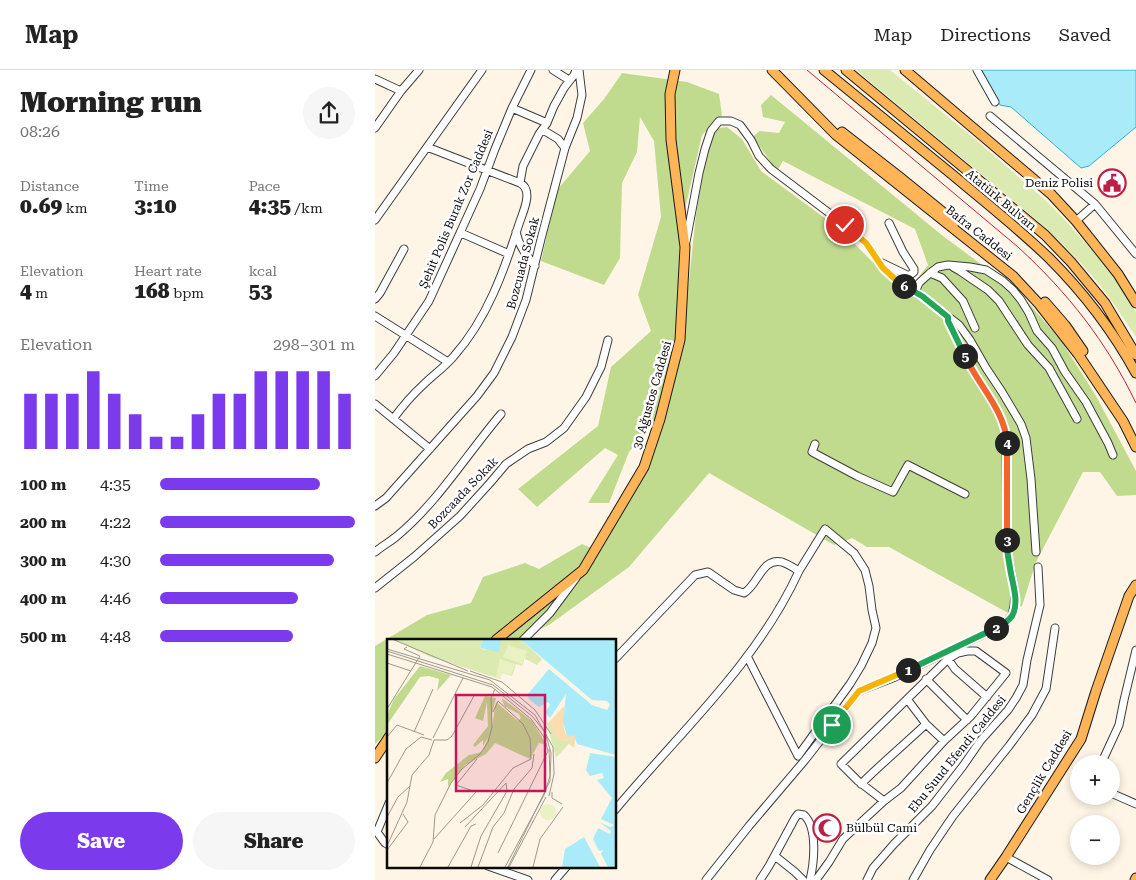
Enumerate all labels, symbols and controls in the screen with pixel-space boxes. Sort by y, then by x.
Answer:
text: Map [25,21,79,49]
text: Map [874,24,912,45]
text: Directions [940,24,1031,45]
text: Saved [1059,24,1111,45]
text: Morning run [20,86,202,119]
button: share [303,87,355,139]
text: 08:26 [20,122,60,141]
street label: Şehit Polis Burak Zor Caddesi [416,127,496,291]
street label: Atatürk Bulvarı [963,166,1039,234]
public building icon: Deniz Polisi [1097,168,1127,198]
place label: Deniz Polisi [1025,176,1093,190]
text: Distance [20,178,79,194]
text: Time [134,178,169,194]
text: Pace [249,178,280,194]
text: 0.69 [20,194,62,218]
text: 3:10 [134,194,177,218]
text: 4:35 [249,194,291,218]
text: km [62,200,87,216]
text: /km [291,200,323,216]
street label: Bafra Caddesi [943,203,1015,263]
pin [824,204,866,246]
icon: check [831,211,859,239]
street label: Bozcuada Sokak [504,215,542,311]
text: Elevation [20,263,83,279]
text: Heart rate [134,263,202,279]
text: kcal [249,263,277,279]
pin: 6 [891,274,917,298]
text: 6 [901,278,908,294]
text: 4 [20,279,32,303]
text: 168 [134,279,170,303]
text: 53 [249,279,272,303]
text: m [32,285,48,301]
text: bpm [170,285,204,301]
text: Elevation [20,335,93,354]
text: 298–301 m [273,335,355,354]
street label: 30 Ağustos Caddesi [630,339,674,451]
pin: 5 [953,344,977,368]
text: 5 [962,348,969,364]
pin: 4 [995,430,1019,456]
text: 4 [1004,435,1011,451]
street label: Bozcaada Sokak [425,454,501,532]
text: 100 m [20,475,66,494]
text: 4:35 [100,475,131,494]
text: 200 m [20,513,66,532]
text: 4:22 [100,513,131,532]
pin: 3 [995,528,1019,552]
text: 3 [1004,532,1011,548]
text: 300 m [20,551,66,570]
text: 4:30 [100,551,131,570]
text: 400 m [20,589,66,608]
text: 4:46 [100,589,131,608]
pin: 2 [983,616,1009,640]
text: 2 [993,620,1000,636]
text: 500 m [20,627,66,646]
text: 4:48 [100,627,131,646]
inset map [387,639,616,868]
pin: 1 [895,658,921,682]
text: 1 [905,662,912,678]
street label: Ebu Suud Efendi Caddesi [905,692,1009,815]
pin [811,704,853,746]
icon: arrive [818,711,846,739]
street label: Gençlik Caddesi [1013,727,1075,816]
map controls [1070,755,1120,865]
button: + [1070,755,1120,805]
button: Save [20,812,183,870]
button: Share [193,812,355,870]
mosque icon: Bülbül Cami [812,813,842,843]
button: − [1070,815,1120,865]
place label: Bülbül Cami [846,821,917,835]

